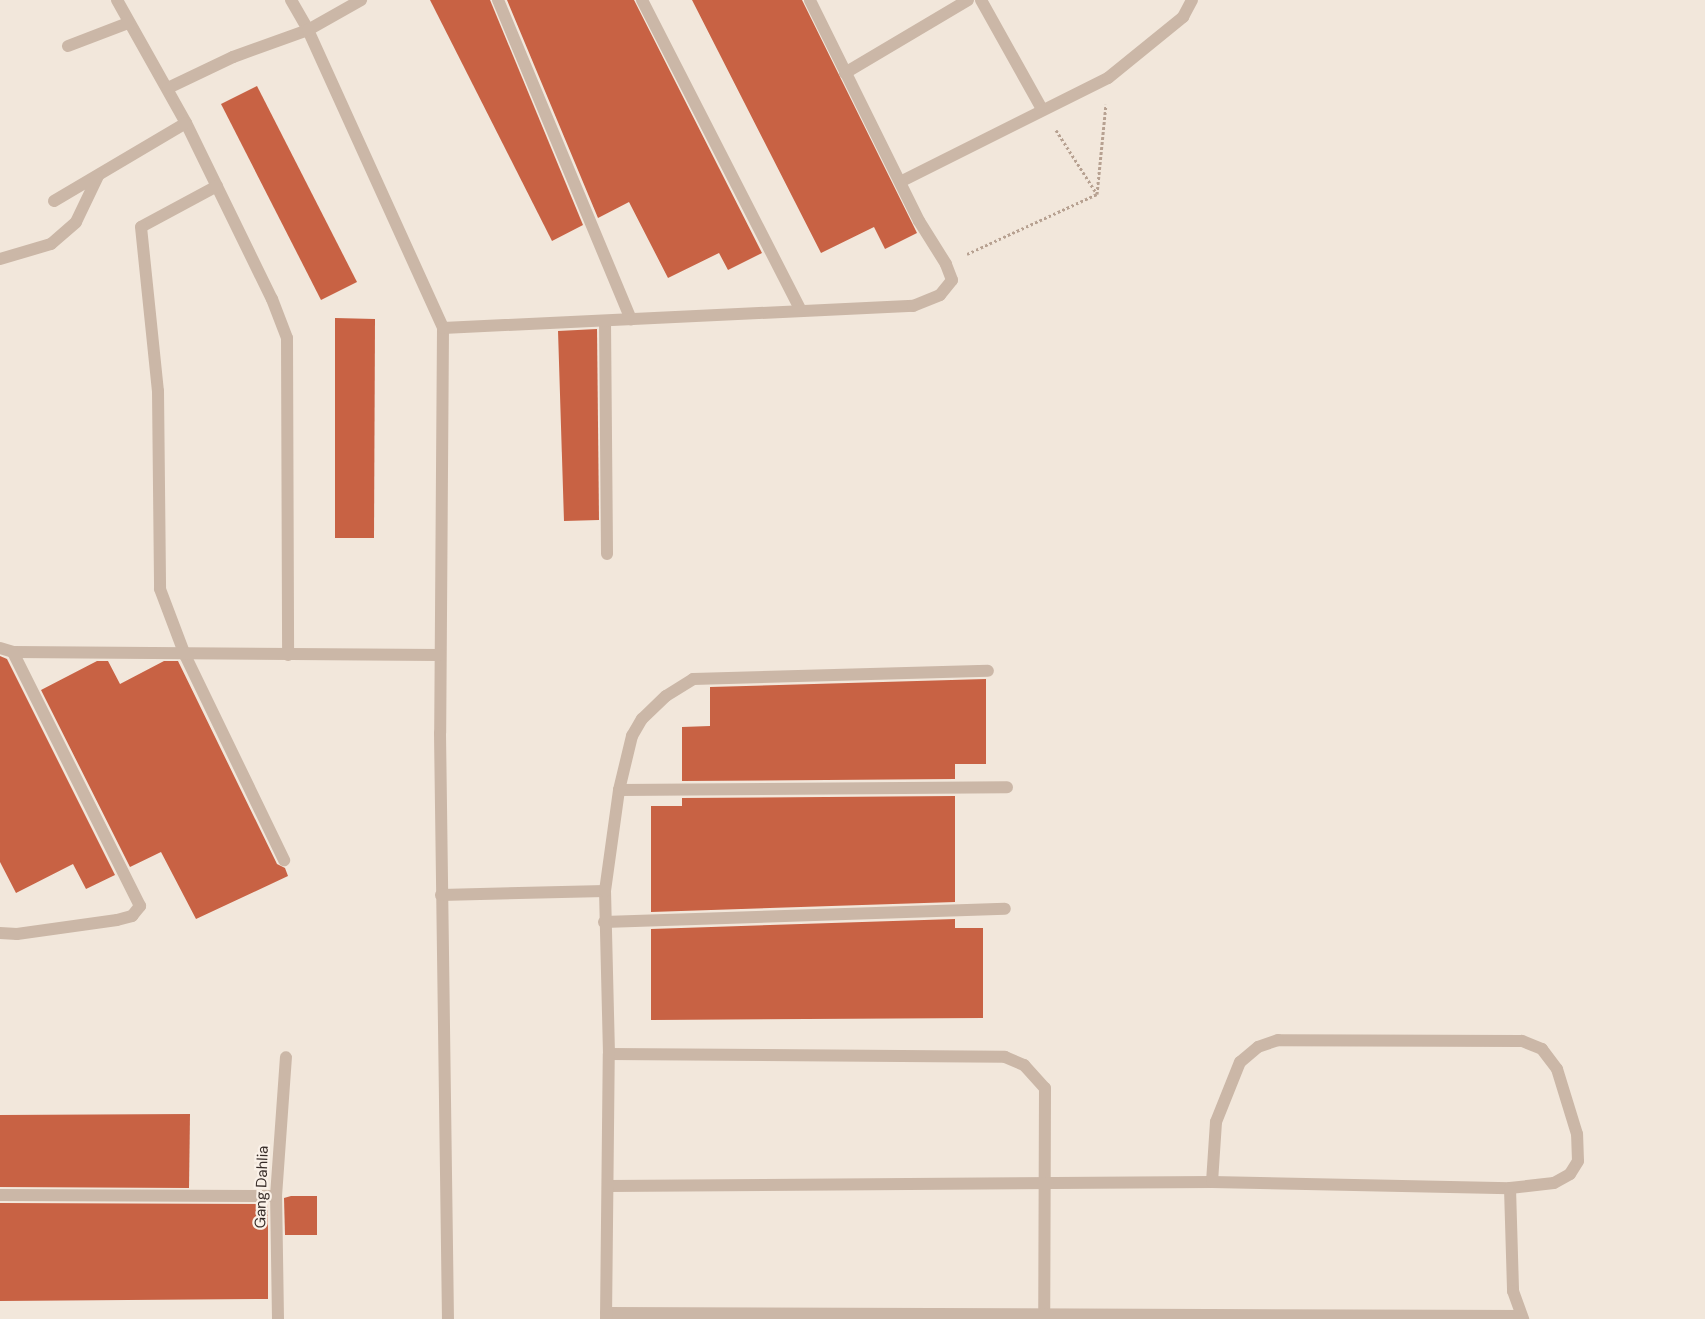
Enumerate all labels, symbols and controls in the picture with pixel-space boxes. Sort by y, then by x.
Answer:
street label: Gang Dahlia [252,1145,272,1229]

